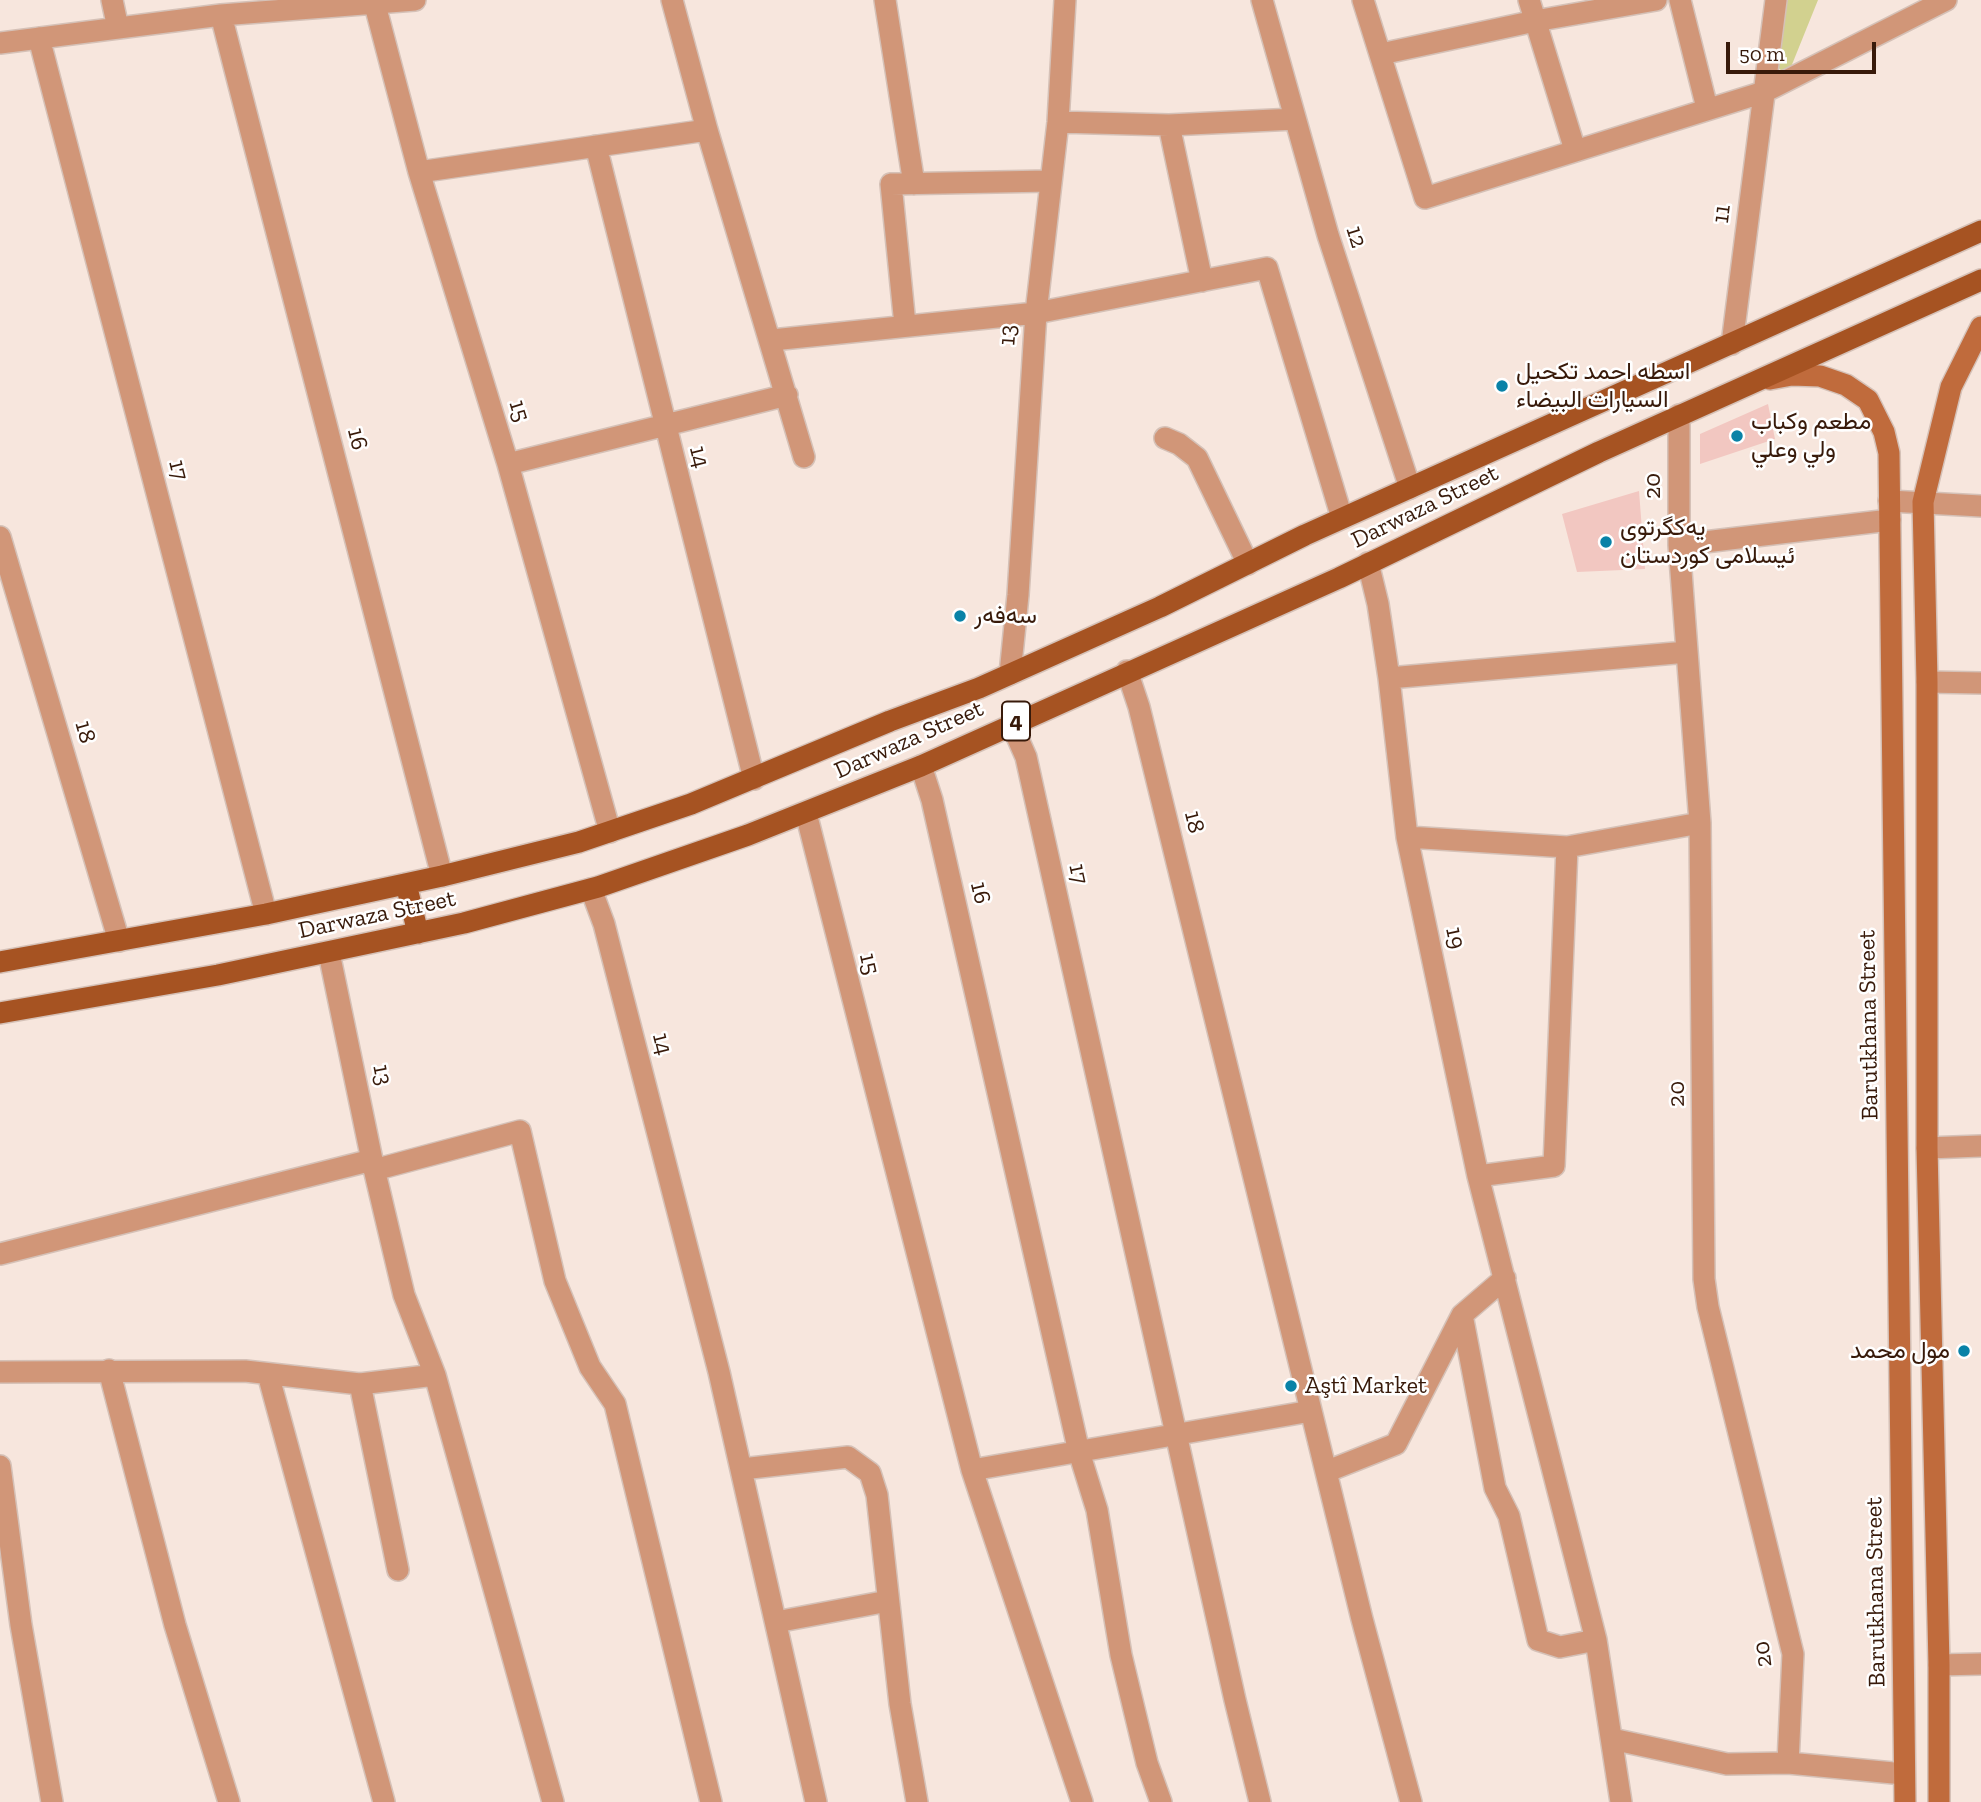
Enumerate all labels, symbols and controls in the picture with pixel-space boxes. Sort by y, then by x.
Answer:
scale bar [1729,28,1880,72]
text: 50 m [1739,41,1785,66]
street label: 11 [1707,203,1737,225]
street label: 12 [1339,222,1373,252]
street label: 13 [993,324,1023,346]
place label: اسطه احمد تكحيل السيارات البيضاء [1516,358,1690,414]
marker: اسطه احمد تكحيل السيارات البيضاء [1494,378,1510,394]
street label: 15 [502,396,536,426]
place label: مطعم وكباب ولي وعلي [1751,408,1871,464]
street label: 16 [340,425,374,453]
marker: مطعم وكباب ولي وعلي [1729,428,1745,444]
street label: 14 [682,443,716,471]
street label: 17 [162,457,194,483]
street label: Darwaza Street [1347,459,1503,555]
street label: 20 [1639,473,1667,499]
place label: یەکگرتوی ئیسلامی کوردستان [1620,514,1795,570]
marker: یەکگرتوی ئیسلامی کوردستان [1598,534,1614,550]
place label: سەفەر [974,602,1037,630]
marker: سەفەر [952,608,968,624]
street label: Darwaza Street [830,694,988,786]
road number: 4 [1002,702,1030,740]
street label: 18 [68,717,102,747]
street label: 18 [1177,808,1211,836]
street label: 17 [1062,861,1094,887]
street label: 16 [963,879,997,907]
street label: Darwaza Street [296,884,458,946]
street label: 19 [1439,924,1471,952]
street label: Barutkhana Street [1853,930,1885,1120]
street label: 15 [853,950,885,978]
street label: 14 [645,1030,679,1058]
street label: 13 [366,1062,398,1088]
street label: 20 [1662,1081,1692,1107]
place label: مول محمد [1850,1337,1950,1365]
marker: مول محمد [1956,1343,1972,1359]
place label: Aştî Market [1305,1372,1427,1400]
marker: Aştî Market [1283,1378,1299,1394]
street label: Barutkhana Street [1860,1497,1892,1687]
street label: 20 [1747,1639,1779,1669]

